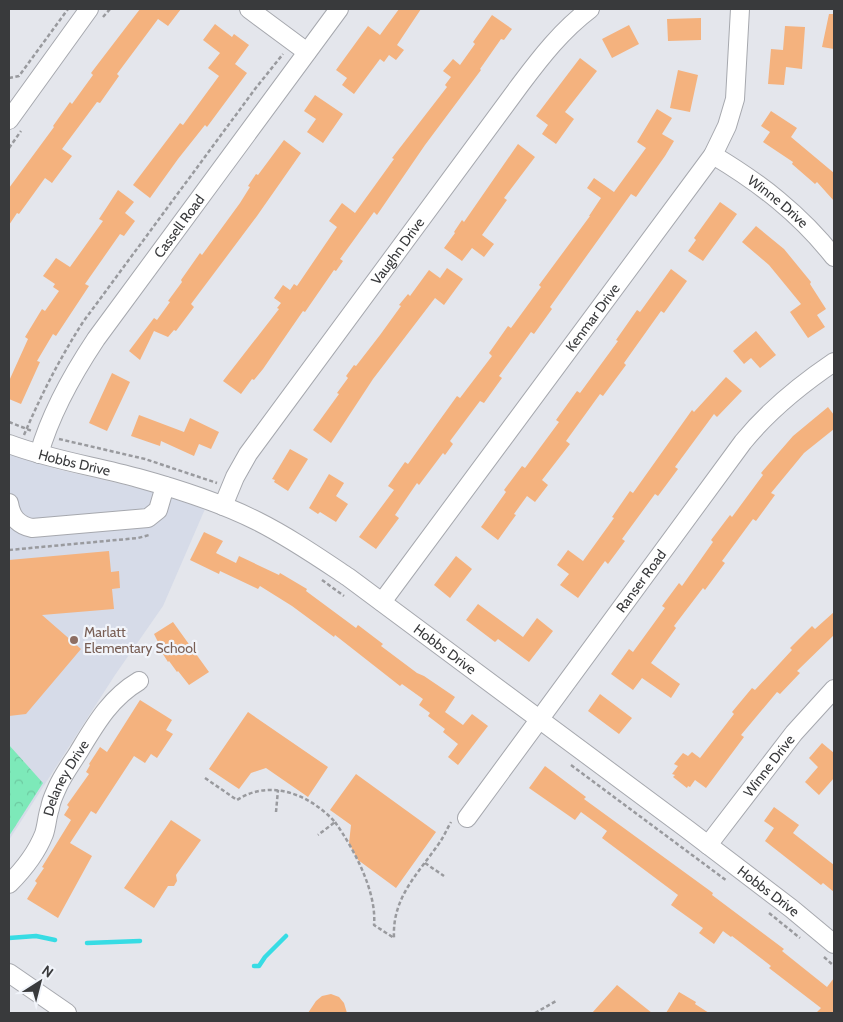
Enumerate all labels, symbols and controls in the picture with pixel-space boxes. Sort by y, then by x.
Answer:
street label: Winne Drive [744,171,812,232]
street label: Cassell Road [150,191,208,261]
street label: Vaughn Drive [367,214,428,288]
street label: Kenmar Drive [561,280,624,355]
street label: Hobbs Drive [36,445,112,480]
street label: Ranser Road [612,546,670,616]
street label: Hobbs Drive [410,620,480,678]
place label: Marlatt Elementary School [84,623,197,657]
marker: Marlatt Elementary School [68,634,80,646]
street label: Winne Drive [739,731,798,800]
street label: Delaney Drive [39,736,93,818]
street label: Hobbs Drive [734,862,803,920]
north arrow [15,957,65,1007]
text: N [38,961,57,982]

